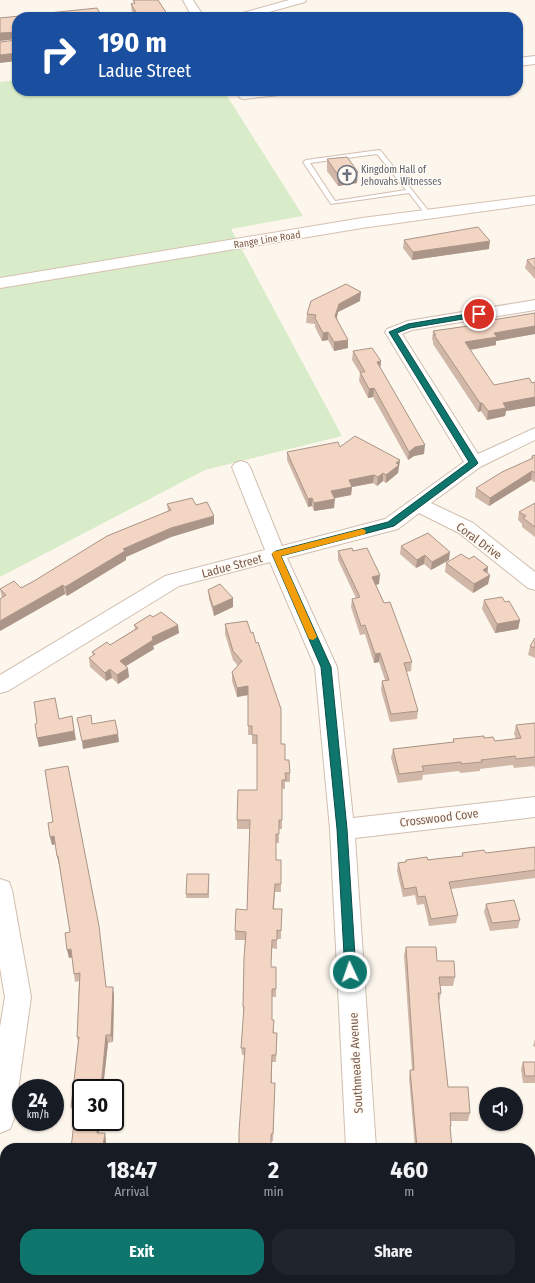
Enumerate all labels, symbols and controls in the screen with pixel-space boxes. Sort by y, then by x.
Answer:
text: 190 m [98,26,167,59]
icon: right [32,28,84,80]
text: Ladue Street [98,60,191,82]
church icon: Kingdom Hall of Jehovahs Witnesses [336,164,358,186]
place label: Kingdom Hall of Jehovahs Witnesses [361,164,441,188]
street label: Range Line Road [233,229,301,251]
pin [462,297,496,331]
icon: arrive [468,303,490,325]
street label: Coral Drive [453,520,505,562]
street label: Ladue Street [200,551,264,581]
street label: Crosswood Cove [399,806,479,830]
position arrow [329,951,371,993]
street label: Southmeade Avenue [346,1012,366,1114]
speed limit sign: 30 [72,1079,124,1131]
map controls [479,1087,523,1131]
button: sound [479,1087,523,1131]
text: 24 [28,1088,48,1112]
text: km/h [27,1109,49,1121]
text: 18:47 [107,1156,157,1184]
text: 2 [268,1156,279,1184]
text: 460 [390,1156,428,1184]
text: Arrival [115,1184,149,1199]
text: min [264,1184,284,1199]
text: m [404,1184,414,1199]
button: Exit [20,1229,264,1275]
button: Share [272,1229,515,1275]

